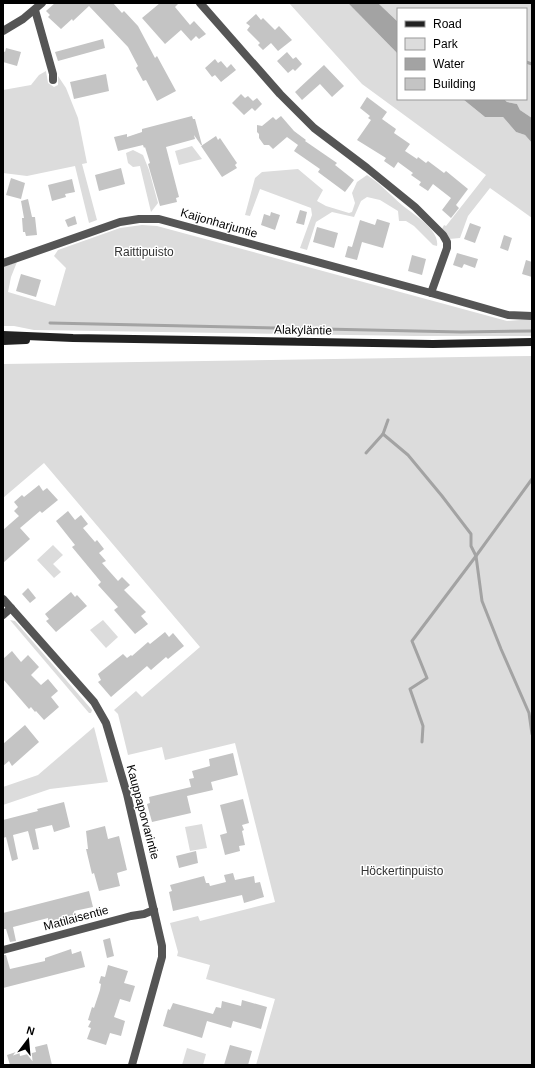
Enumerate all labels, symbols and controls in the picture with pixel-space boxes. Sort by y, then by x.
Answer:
legend [397,8,527,100]
text: Road [433,17,462,31]
text: Park [433,37,459,51]
text: Water [433,57,465,71]
text: Building [433,77,476,91]
street label: Kaijonharjuntie [179,205,259,241]
park label: Raittipuisto [114,245,174,259]
street label: Alakyläntie [274,322,332,338]
street label: Kauppaporvarintie [124,763,162,861]
park label: Höckertinpuisto [361,864,444,878]
street label: Matilaisentie [42,903,110,933]
north arrow [8,1020,48,1060]
text: N [25,1024,36,1037]

